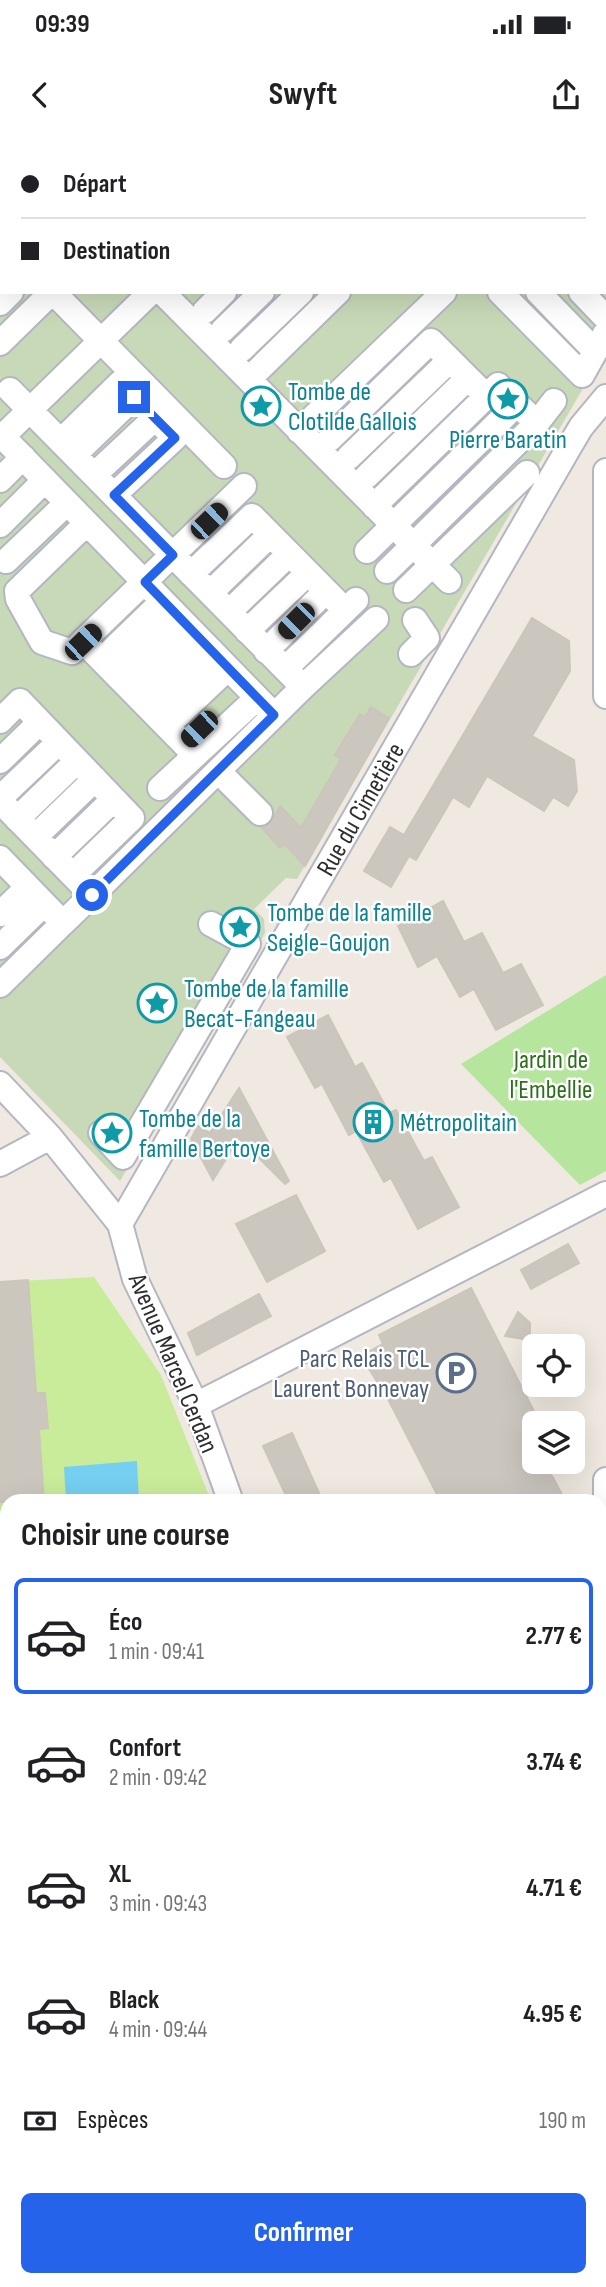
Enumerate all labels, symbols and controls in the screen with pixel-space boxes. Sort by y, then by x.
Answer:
text: 09:39 [35,9,89,40]
text: Swyft [269,75,337,114]
icon: back [21,76,59,114]
icon: share [547,76,585,114]
text: Départ [63,169,126,200]
text: Destination [63,236,170,267]
place label: Tombe de Clotilde Gallois [288,377,417,438]
place icon: Pierre Baratin [487,378,529,420]
route end [118,381,150,413]
place icon: Tombe de Clotilde Gallois [240,385,282,427]
place label: Pierre Baratin [449,425,567,456]
car [187,499,232,543]
car [274,599,319,643]
car [61,620,106,664]
car [177,707,222,751]
street label: Rue du Cimetière [311,738,412,882]
route start [76,879,108,911]
place label: Tombe de la famille Seigle-Goujon [267,898,432,959]
place icon: Tombe de la famille Seigle-Goujon [219,906,261,948]
place label: Tombe de la famille Becat-Fangeau [184,974,349,1035]
place icon: Tombe de la famille Becat-Fangeau [136,982,178,1024]
park label: Jardin de l'Embellie [509,1045,593,1106]
building icon: Métropolitain [352,1101,394,1143]
place label: Tombe de la famille Bertoye [139,1104,270,1165]
place label: Métropolitain [400,1108,517,1139]
place icon: Tombe de la famille Bertoye [91,1112,133,1154]
street label: Avenue Marcel Cerdan [120,1268,224,1458]
map controls [522,1334,585,1474]
button: locate [522,1334,585,1397]
place label: Parc Relais TCL Laurent Bonnevay [273,1344,429,1405]
parking icon: Parc Relais TCL Laurent Bonnevay [435,1352,477,1394]
button: layers [522,1411,585,1474]
text: Choisir une course [21,1516,230,1555]
icon: car [25,1605,88,1668]
text: Éco [109,1607,142,1638]
text: 2.77 € [526,1621,582,1652]
text: 1 min · 09:41 [109,1638,204,1666]
icon: car [25,1731,88,1794]
text: Confort [109,1733,181,1764]
text: 3.74 € [526,1747,582,1778]
text: 2 min · 09:42 [109,1764,207,1792]
icon: car [25,1857,88,1920]
text: XL [109,1859,131,1890]
text: 4.71 € [526,1873,582,1904]
text: 3 min · 09:43 [109,1890,207,1918]
icon: car [25,1983,88,2046]
text: Black [109,1985,159,2016]
text: 4.95 € [523,1999,582,2030]
text: 4 min · 09:44 [109,2016,207,2044]
icon: cash [21,2102,59,2140]
text: Espèces [77,2105,148,2136]
text: 190 m [539,2107,586,2135]
button: Confirmer [21,2193,586,2273]

